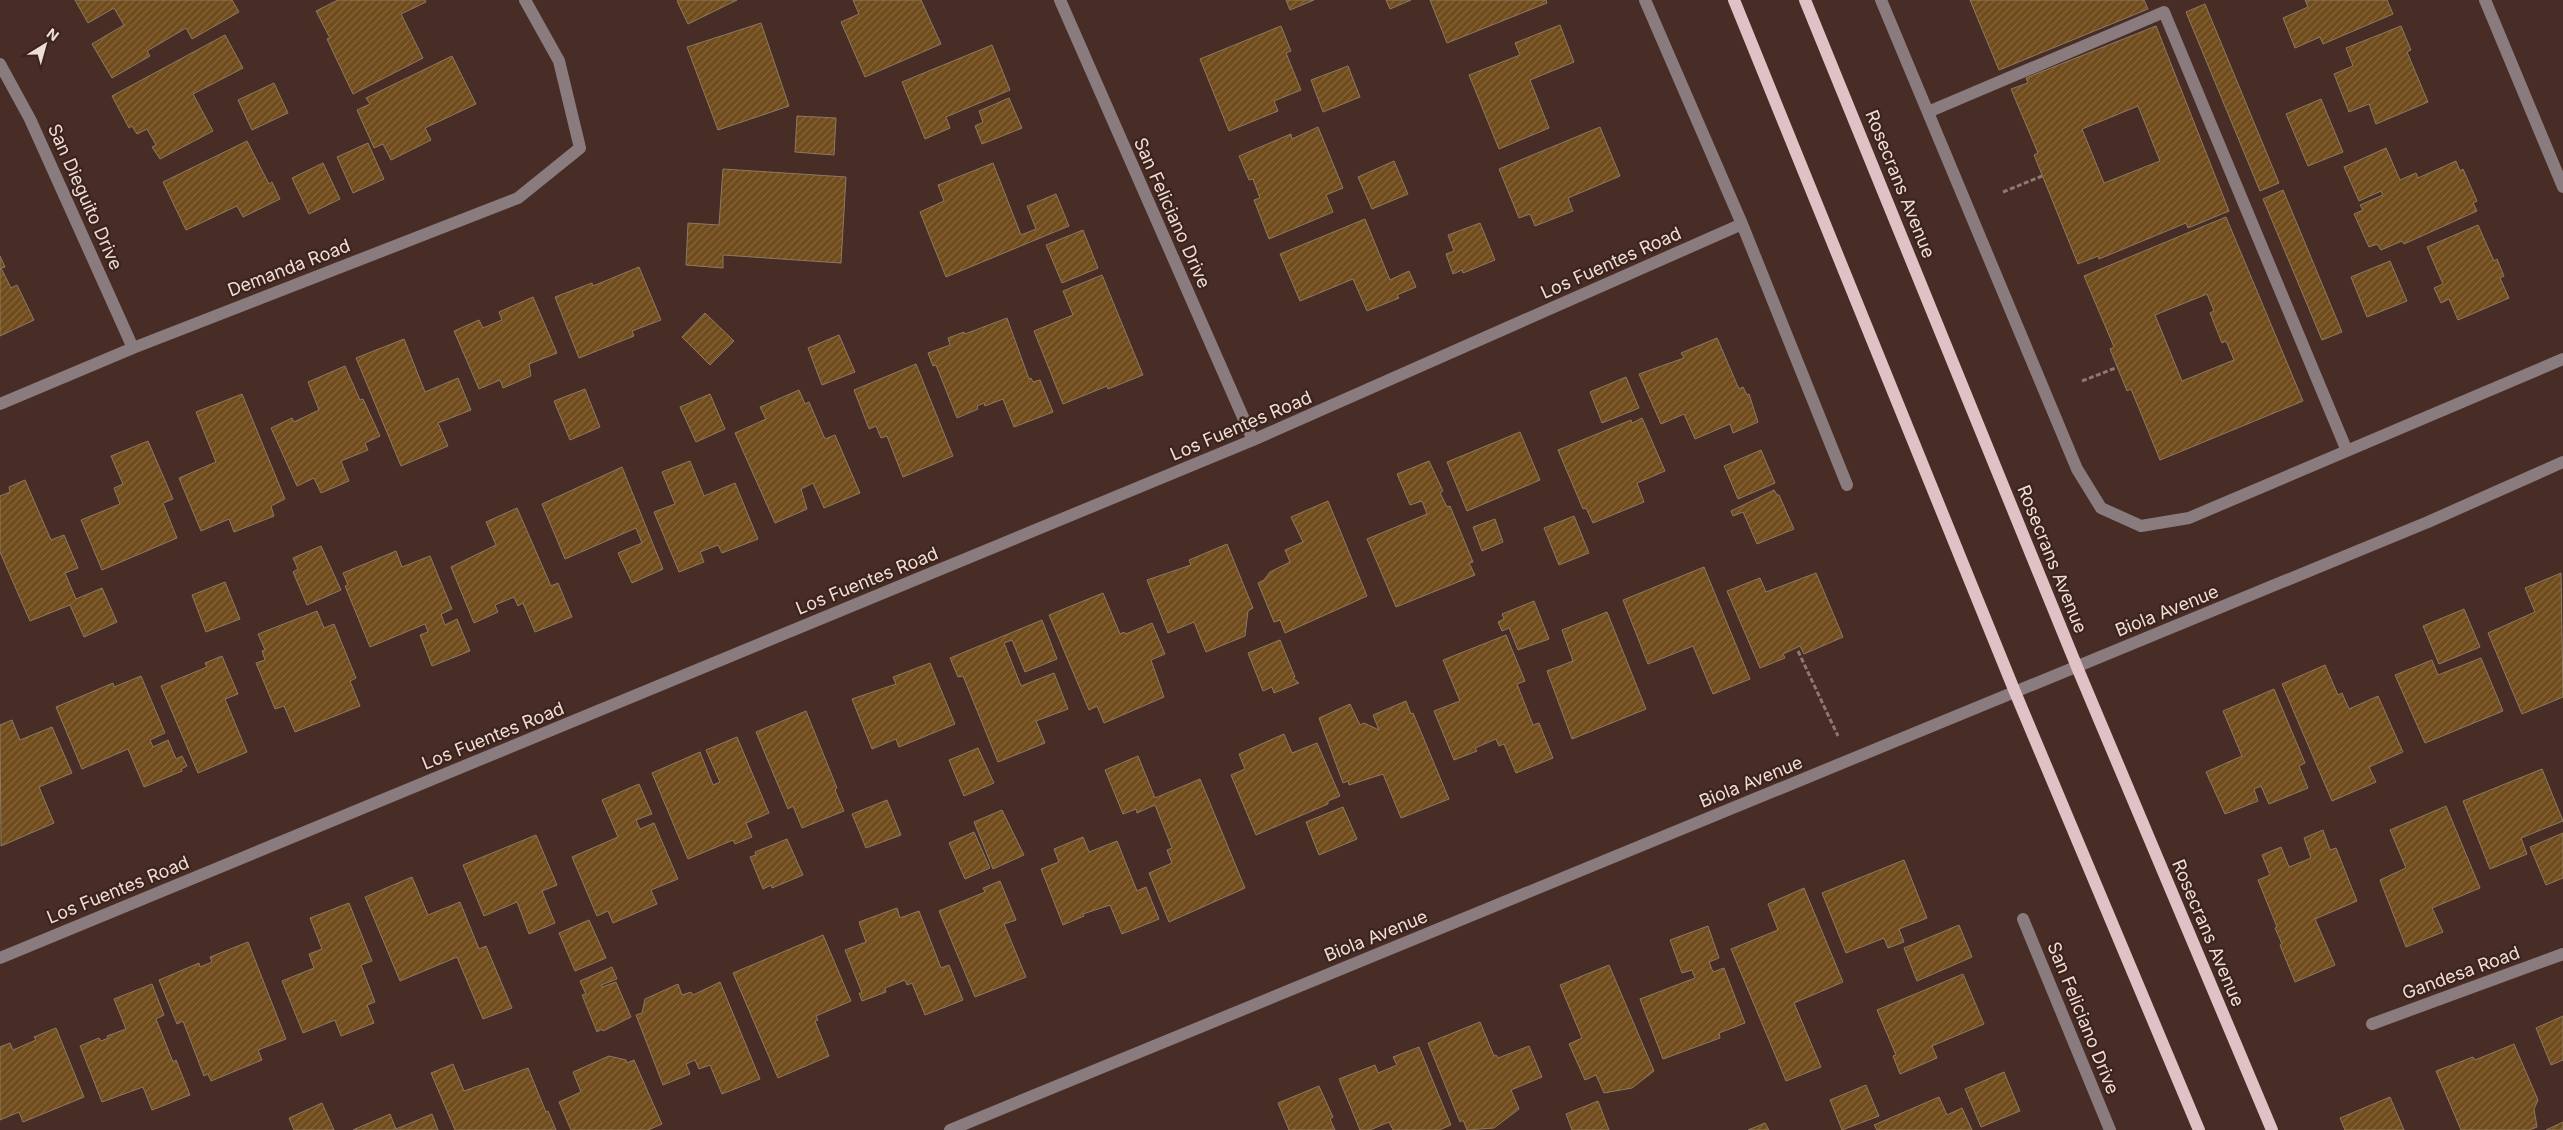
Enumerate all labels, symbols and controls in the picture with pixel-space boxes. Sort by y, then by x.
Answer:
north arrow [20,20,70,70]
text: N [44,24,63,44]
street label: Rosecrans Avenue [1861,107,1940,261]
street label: San Dieguito Drive [44,121,127,273]
street label: San Feliciano Drive [1130,134,1215,291]
street label: Los Fuentes Road [1537,222,1684,303]
street label: Demanda Road [225,235,353,301]
street label: Los Fuentes Road [1167,386,1315,465]
street label: Rosecrans Avenue [2013,482,2092,636]
street label: Los Fuentes Road [793,542,941,619]
street label: Biola Avenue [2112,580,2222,641]
street label: Los Fuentes Road [419,697,567,774]
street label: Biola Avenue [1696,751,1806,812]
street label: Los Fuentes Road [44,851,192,928]
street label: Rosecrans Avenue [2168,856,2249,1009]
street label: Biola Avenue [1321,905,1431,966]
street label: San Feliciano Drive [2043,939,2124,1097]
street label: Gandesa Road [2399,941,2523,1004]

